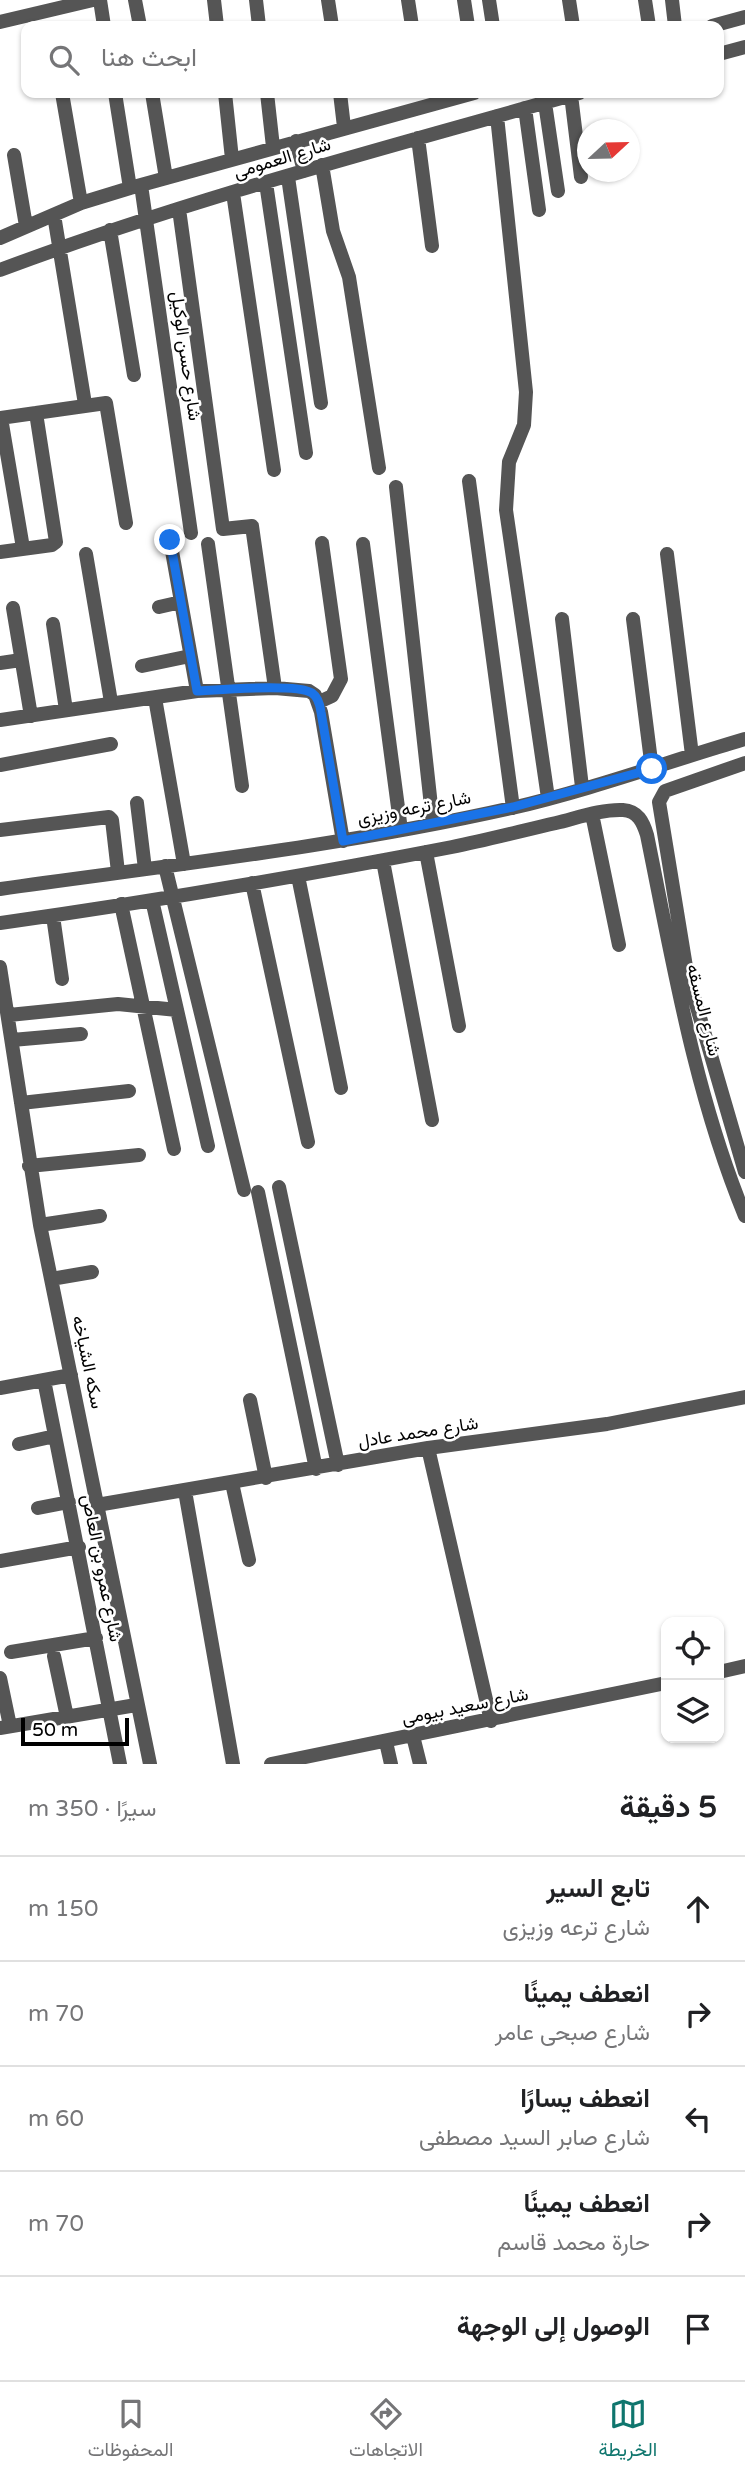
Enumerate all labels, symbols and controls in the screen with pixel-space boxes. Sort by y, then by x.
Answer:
search box [21,21,724,98]
icon: search [45,41,83,79]
text: ابحث هنا [101,42,197,73]
north arrow [577,119,640,182]
street label: شارع العمومى [231,133,334,184]
street label: شارع حسن الوكيل [165,290,206,422]
route end [154,524,185,555]
route start [636,753,667,784]
street label: شارع ترعه وزيزى [355,786,473,831]
street label: شارع المسقه [681,962,726,1059]
street label: سكه الشياخه [67,1313,109,1411]
street label: شارع محمد عادل [356,1412,480,1453]
street label: شارع عمرو بن العاص [76,1492,127,1644]
map controls [661,1617,724,1743]
button: locate [661,1617,724,1680]
button: layers [661,1680,724,1743]
street label: شارع سعيد بيومى [400,1683,530,1730]
scale bar [21,1715,130,1747]
text: 50 m [32,1719,78,1741]
text: 5 دقيقة [620,1789,717,1826]
text: سيرًا · 350 m [28,1795,156,1823]
text: تابع السير [546,1873,650,1904]
icon: ahead [679,1890,717,1928]
text: 150 m [28,1895,98,1923]
text: شارع ترعه وزيزى [503,1914,650,1942]
text: انعطف يمينًا [523,1978,650,2009]
icon: right [679,1995,717,2033]
text: 70 m [28,2000,84,2028]
text: شارع صبحى عامر [495,2019,650,2047]
text: انعطف يسارًا [520,2083,650,2114]
icon: left [679,2100,717,2138]
text: 60 m [28,2105,84,2133]
text: شارع صابر السيد مصطفى [419,2124,650,2152]
text: انعطف يمينًا [523,2188,650,2219]
icon: right [679,2205,717,2243]
text: 70 m [28,2210,84,2238]
text: حارة محمد قاسم [497,2229,650,2257]
icon: arrive [679,2310,717,2348]
text: الوصول إلى الوجهة [457,2311,650,2342]
tab: المحفوظات [88,2395,173,2466]
tab: الاتجاهات [349,2395,423,2466]
tab: الخريطة [598,2395,657,2466]

